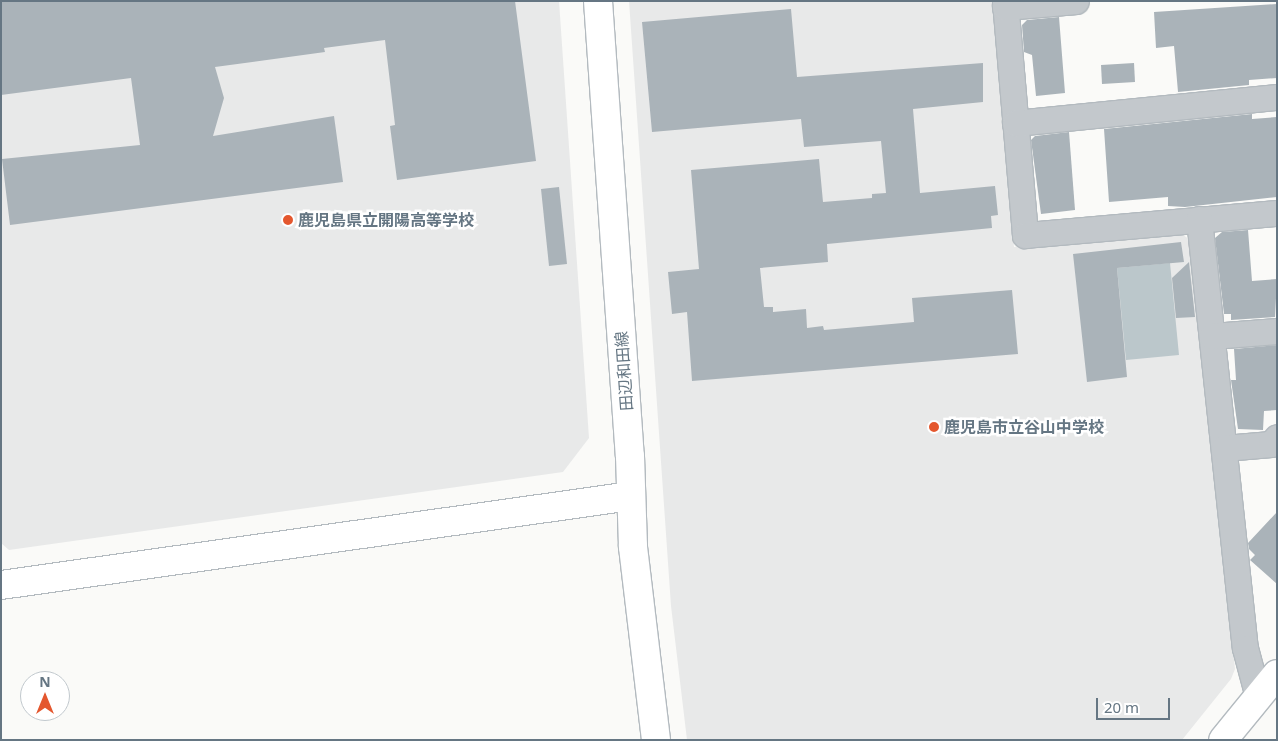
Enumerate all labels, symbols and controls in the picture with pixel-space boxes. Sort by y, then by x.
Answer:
place label: 鹿児島県立開陽高等学校 [298,210,474,230]
marker: 鹿児島県立開陽高等学校 [282,214,294,226]
street label: 田辺和田線 [612,330,636,412]
place label: 鹿児島市立谷山中学校 [944,417,1104,437]
marker: 鹿児島市立谷山中学校 [928,421,940,433]
north arrow [20,671,70,721]
text: N [39,672,51,691]
scale bar [1098,688,1172,720]
text: 20 m [1104,697,1139,717]

